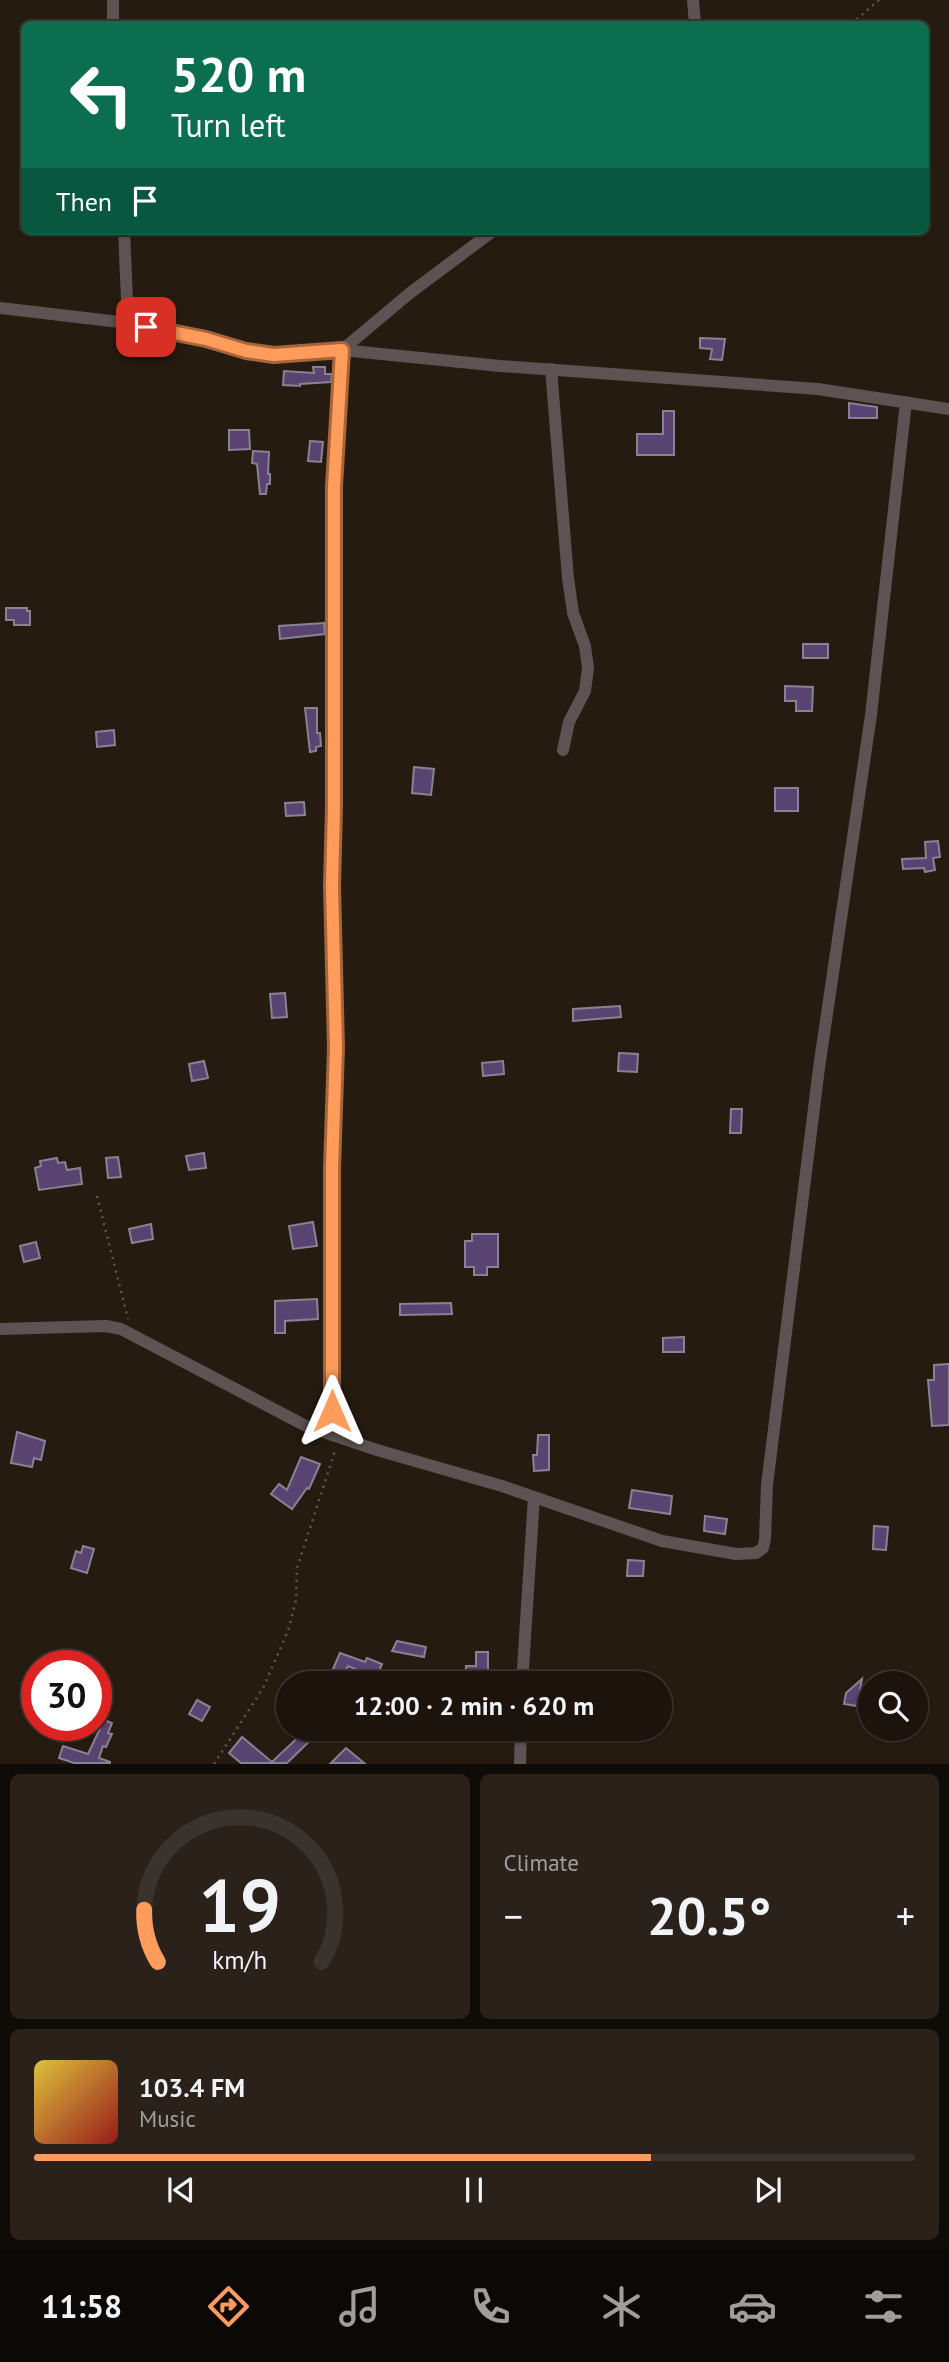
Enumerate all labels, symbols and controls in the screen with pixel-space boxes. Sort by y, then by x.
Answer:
text: 520 m [171,42,306,106]
icon: left [56,49,147,140]
text: Turn left [171,104,286,146]
icon: arrive [126,182,164,220]
text: Then [56,185,112,218]
pin [116,297,176,357]
icon: arrive [127,308,165,346]
position arrow [295,1374,369,1448]
speed limit sign: 30 [21,1650,112,1741]
map controls [858,1671,928,1741]
button: search [858,1671,928,1741]
text: 12:00 · 2 min · 620 m [354,1689,594,1722]
text: Climate [504,1848,579,1877]
text: 19 [198,1859,281,1953]
text: 20.5° [647,1882,771,1949]
text: − [504,1891,523,1940]
text: + [896,1891,915,1940]
text: km/h [212,1944,267,1976]
text: 103.4 FM [139,2071,245,2104]
text: Music [139,2104,196,2133]
icon: previous [162,2171,200,2209]
icon: pause [455,2171,493,2209]
icon: next [749,2171,787,2209]
icon: directions [204,2282,253,2331]
icon: music [335,2282,384,2331]
icon: phone [466,2282,515,2331]
icon: climate [597,2282,646,2331]
icon: car [728,2282,777,2331]
icon: filters [859,2282,908,2331]
text: 11:58 [41,2285,122,2327]

